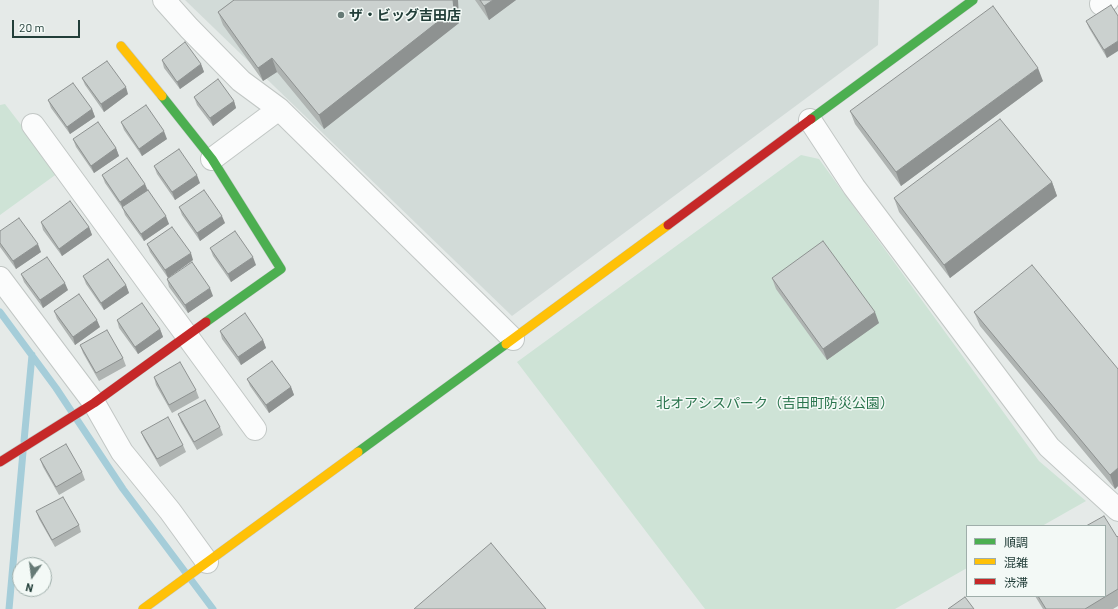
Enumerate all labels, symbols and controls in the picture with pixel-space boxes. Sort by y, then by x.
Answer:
place label: ザ・ビッグ吉田店 [349,7,461,23]
marker: ザ・ビッグ吉田店 [336,10,346,20]
scale bar [14,12,82,38]
text: 20 m [19,20,45,34]
park label: 北オアシスパーク（吉田町防災公園） [656,395,894,411]
legend [966,525,1106,597]
text: 順調 [1004,535,1028,549]
text: 混雑 [1004,555,1028,569]
north arrow [12,557,52,597]
text: 渋滞 [1004,575,1028,589]
text: N [24,581,34,595]

